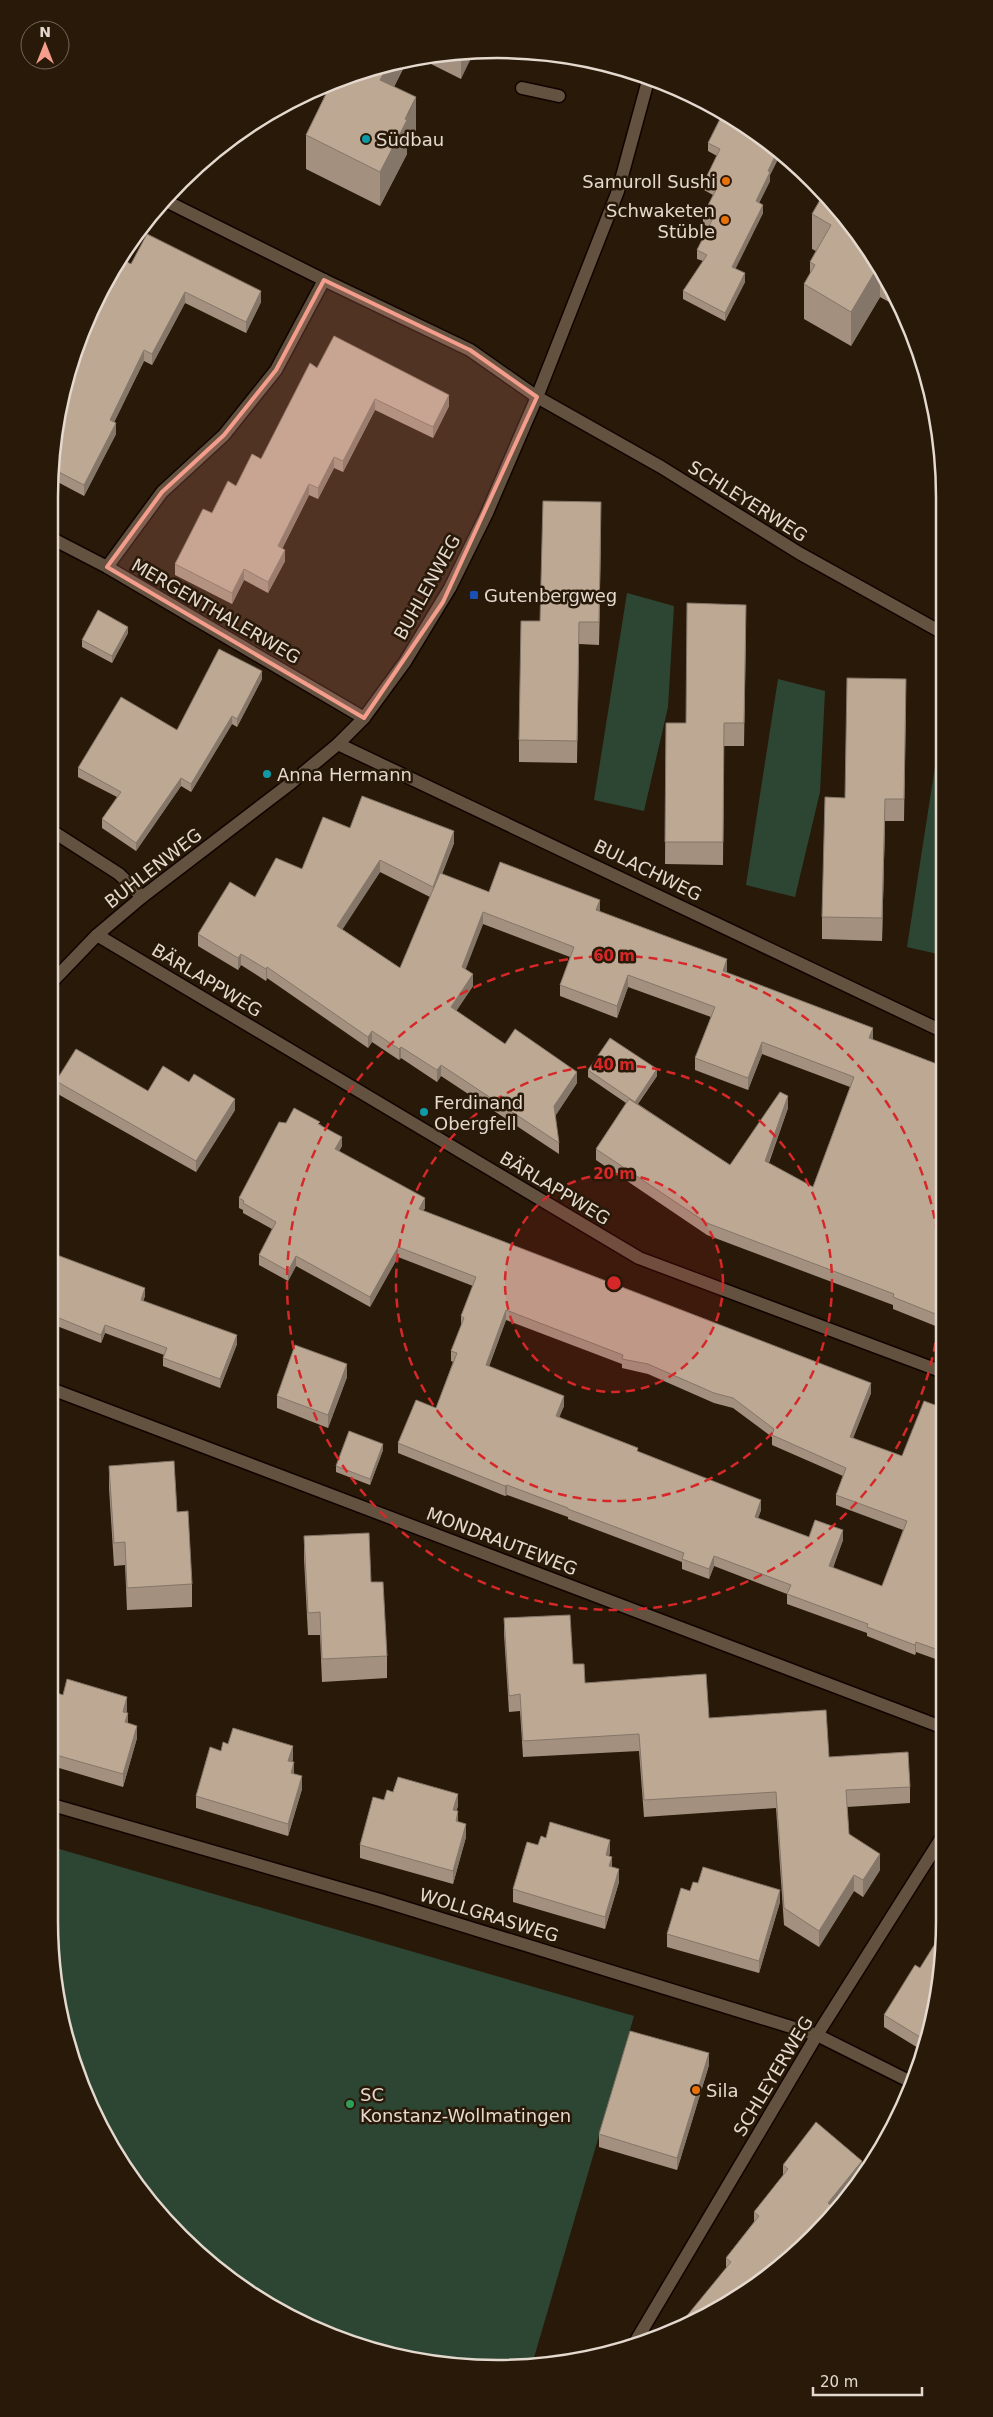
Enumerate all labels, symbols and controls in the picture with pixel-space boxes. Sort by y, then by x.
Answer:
north arrow [20,20,70,70]
text: N [39,24,51,40]
place label: Südbau [376,129,444,150]
marker: Südbau [360,133,372,145]
place label: Samuroll Sushi [582,171,716,192]
marker: Samuroll Sushi [720,175,732,187]
place label: Schwaketen Stüble [606,200,715,242]
marker: Schwaketen Stüble [719,214,731,226]
street label: SCHLEYERWEG [685,456,811,546]
street label: BUHLENWEG [389,531,465,643]
street label: MERGENTHALERWEG [128,554,304,668]
place label: Gutenbergweg [484,585,617,606]
marker: Gutenbergweg [468,589,480,601]
place label: Anna Hermann [277,764,412,785]
marker: Anna Hermann [261,768,273,780]
street label: BUHLENWEG [100,824,206,912]
street label: BULACHWEG [591,835,705,905]
street label: BÄRLAPPWEG [148,939,266,1021]
text: 60 m [593,947,635,965]
text: 40 m [593,1056,635,1074]
place label: Ferdinand Obergfell [434,1092,523,1134]
marker: Ferdinand Obergfell [418,1106,430,1118]
street label: BÄRLAPPWEG [496,1147,614,1229]
text: 20 m [593,1165,635,1183]
centre of rings [605,1274,623,1292]
street label: MONDRAUTEWEG [424,1503,580,1579]
street label: WOLLGRASWEG [417,1884,561,1946]
street label: SCHLEYERWEG [729,2012,817,2140]
place label: Sila [706,2080,738,2101]
place label: SC Konstanz-Wollmatingen [360,2084,571,2126]
marker: Sila [690,2084,702,2096]
marker: SC Konstanz-Wollmatingen [344,2098,356,2110]
scale bar [813,2364,922,2396]
text: 20 m [820,2373,858,2391]

